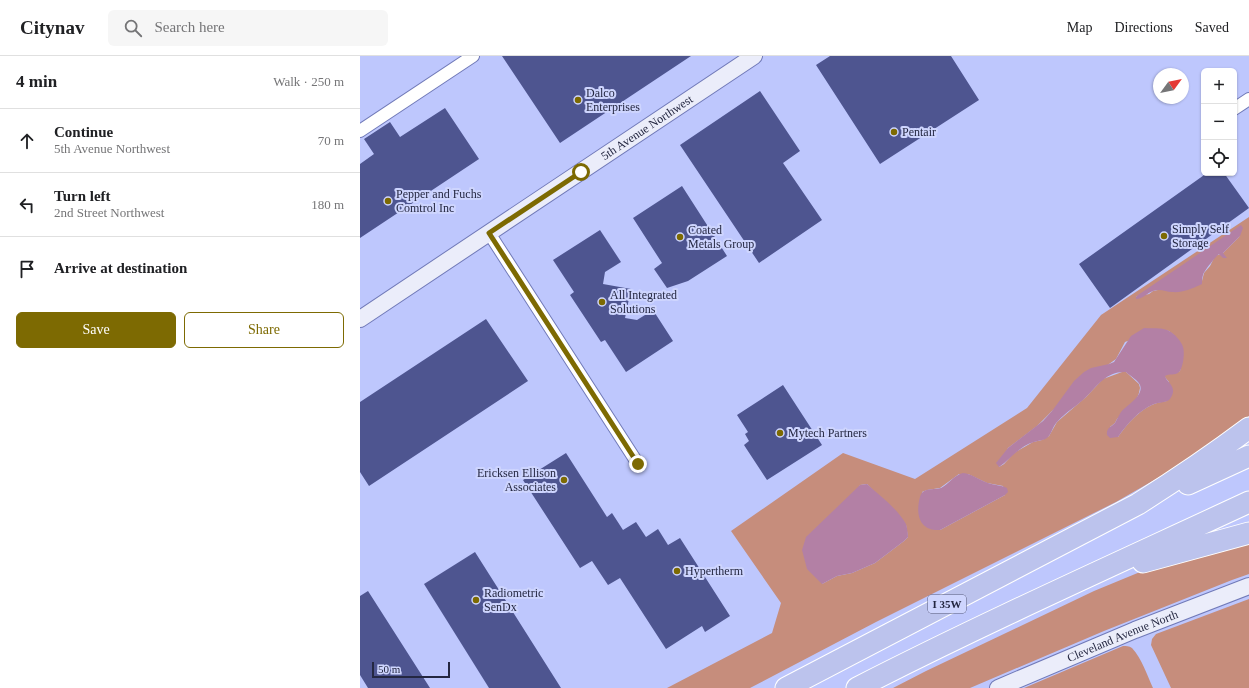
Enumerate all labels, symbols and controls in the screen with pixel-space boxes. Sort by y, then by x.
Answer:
search box [108,10,388,46]
text: Citynav [20,17,84,38]
icon: search [122,17,144,39]
text: Search here [154,19,225,35]
text: Map [1067,20,1092,35]
text: Directions [1114,20,1173,35]
text: Saved [1195,20,1229,35]
north arrow [1153,68,1189,104]
map controls [1201,68,1237,176]
button: + [1201,68,1237,104]
text: 4 min [16,72,57,91]
text: Walk · 250 m [273,74,344,89]
place label: Dalco Enterprises [586,86,640,114]
street label: 5th Avenue Northwest [598,92,696,163]
marker: Dalco Enterprises [573,95,583,105]
button: − [1201,104,1237,140]
text: Continue [54,124,113,140]
place label: Pentair [902,125,936,139]
marker: Pentair [889,127,899,137]
icon: ahead [16,130,38,152]
text: 70 m [318,133,344,148]
button: locate [1201,140,1237,176]
text: 5th Avenue Northwest [54,141,170,156]
route start [572,163,590,181]
place label: Pepper and Fuchs Comtrol Inc [396,187,482,215]
text: Turn left [54,188,111,204]
icon: left [16,194,38,216]
marker: Pepper and Fuchs Comtrol Inc [383,196,393,206]
text: 180 m [311,197,344,212]
text: 2nd Street Northwest [54,205,164,220]
place label: Simply Self Storage [1172,222,1229,250]
place label: Coated Metals Group [688,223,754,251]
marker: Simply Self Storage [1159,231,1169,241]
marker: Coated Metals Group [675,232,685,242]
icon: arrive [16,258,38,280]
text: Arrive at destination [54,260,187,276]
place label: All Integrated Solutions [610,288,677,316]
marker: All Integrated Solutions [597,297,607,307]
button: Save [16,312,176,348]
button: Share [184,312,344,348]
place label: Mytech Partners [788,426,867,440]
marker: Mytech Partners [775,428,785,438]
route end [629,455,647,473]
place label: Ericksen Ellison Associates [477,466,556,494]
marker: Ericksen Ellison Associates [559,475,569,485]
place label: Hypertherm [685,564,744,578]
marker: Hypertherm [672,566,682,576]
place label: Radiometric SenDx [484,586,543,614]
marker: Radiometric SenDx [471,595,481,605]
road number: I 35W [928,595,966,613]
street label: Cleveland Avenue North [1065,607,1180,665]
scale bar [372,660,450,679]
text: 50 m [378,663,400,675]

